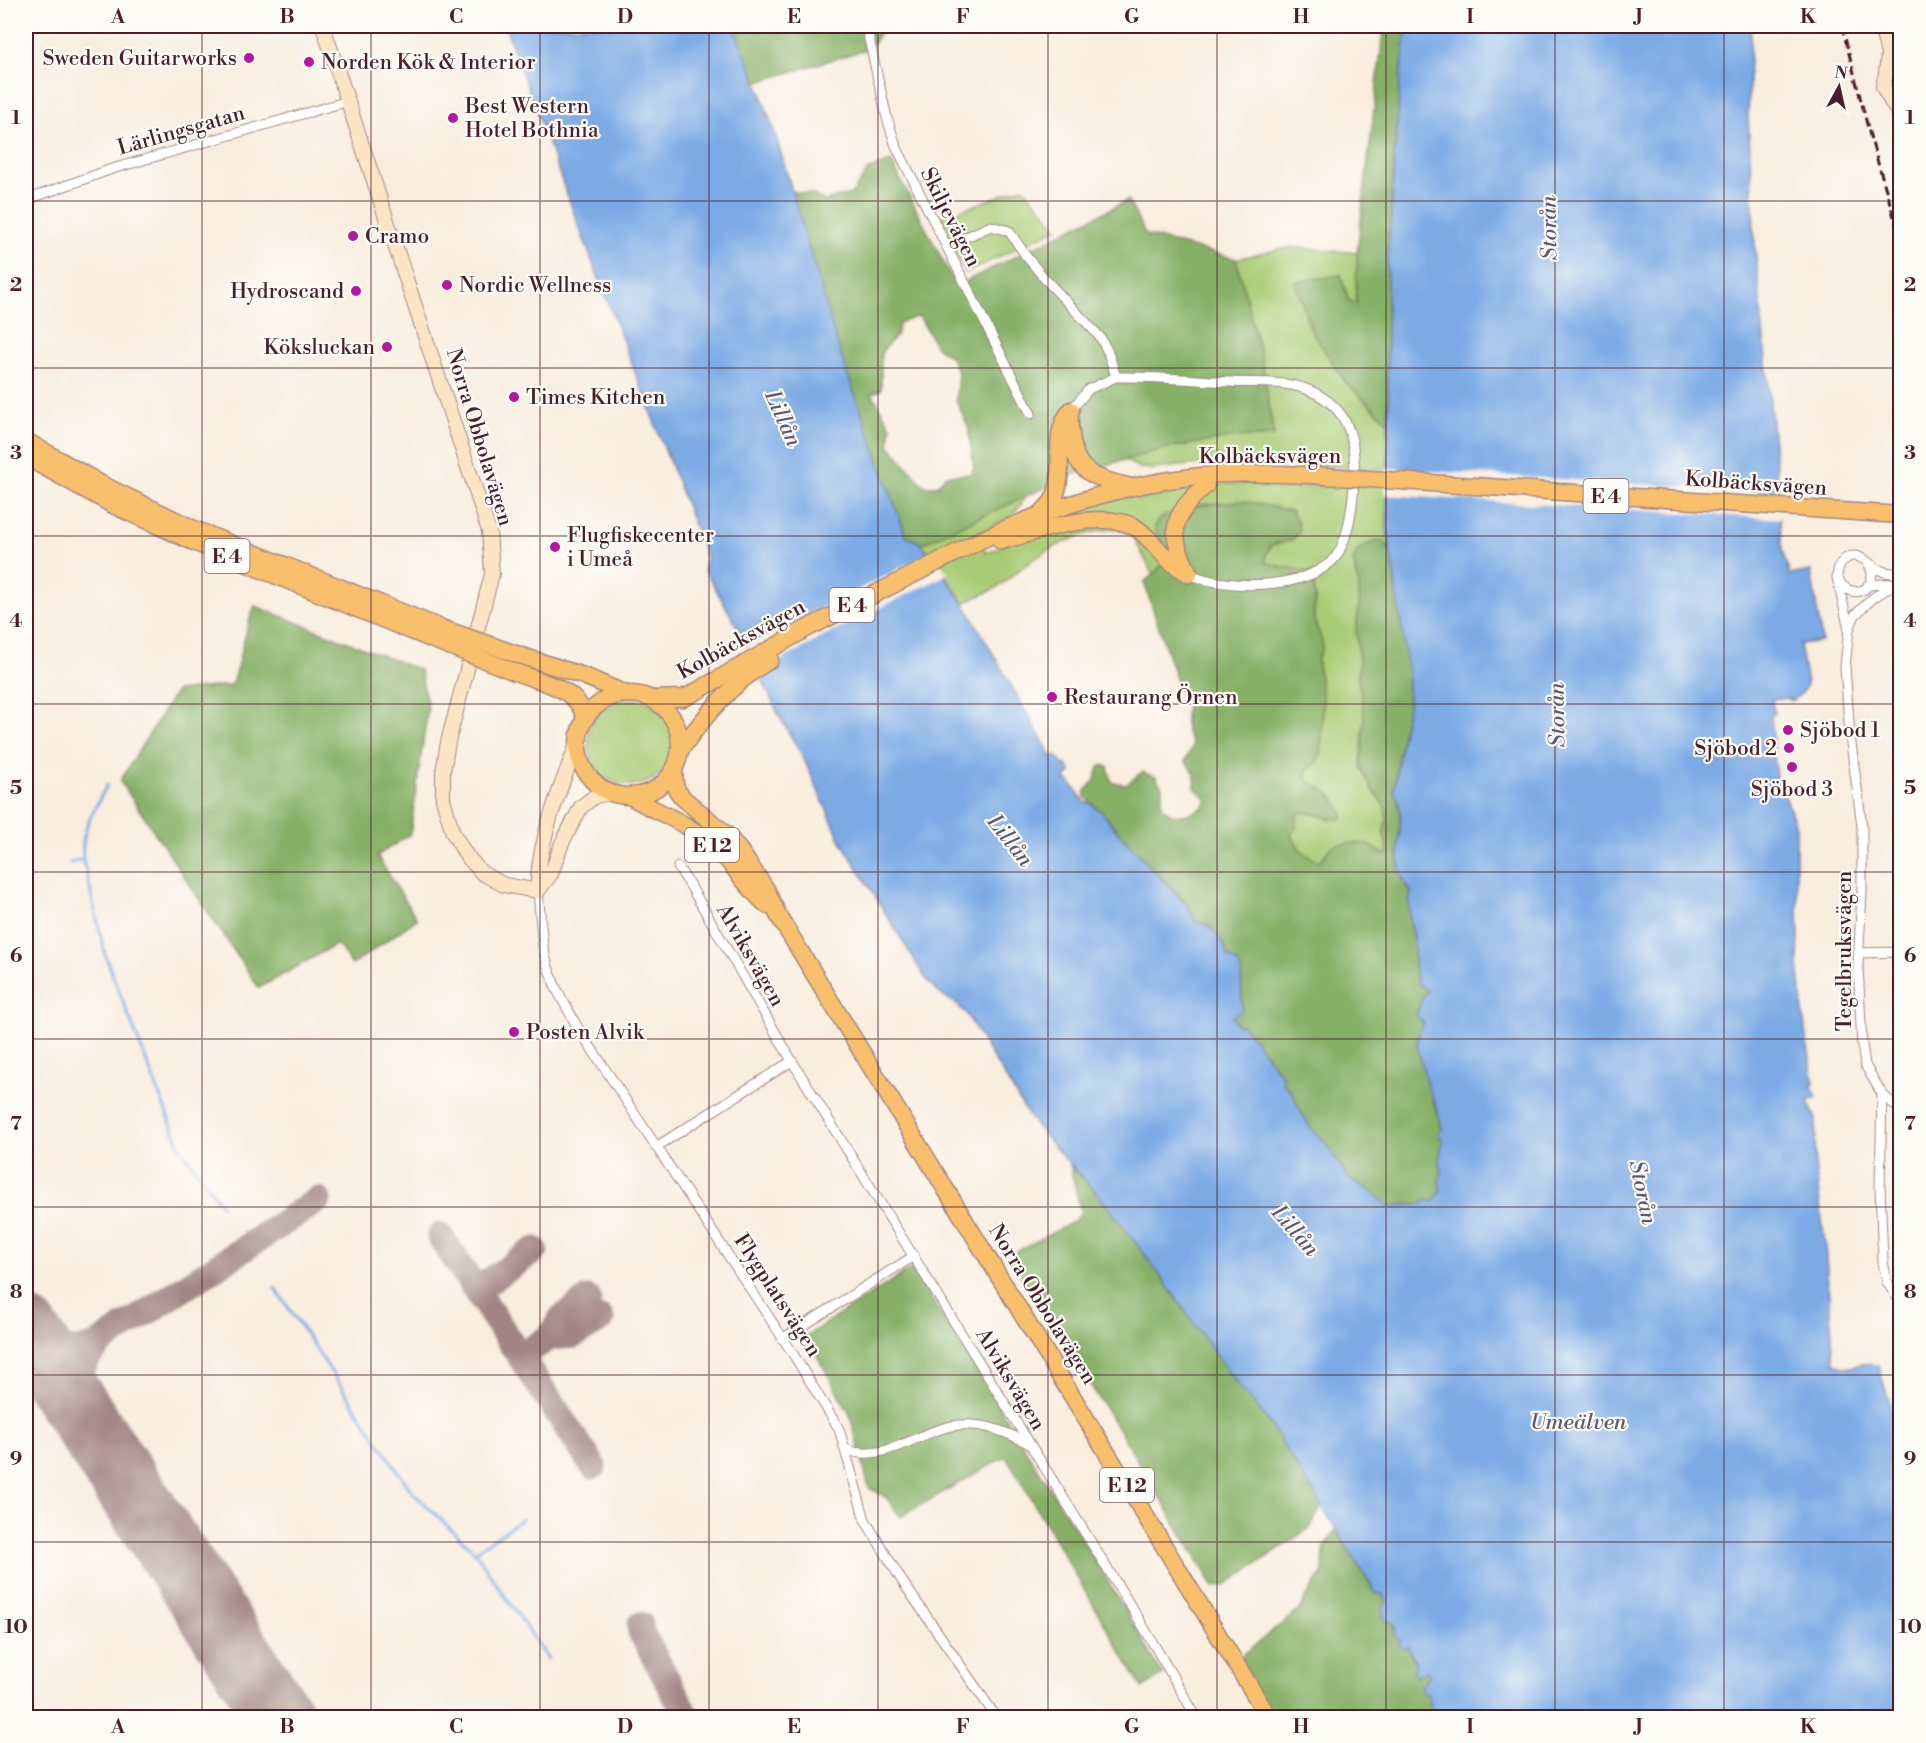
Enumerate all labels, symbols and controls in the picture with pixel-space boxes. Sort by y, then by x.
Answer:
text: A [110,5,126,30]
text: B [279,5,295,30]
text: C [449,5,463,30]
text: D [617,5,633,30]
text: E [787,5,801,30]
text: F [956,5,970,30]
text: G [1124,5,1140,30]
text: H [1293,5,1310,30]
text: I [1466,5,1474,30]
text: J [1632,5,1643,30]
text: K [1800,5,1817,30]
place label: Sweden Guitarworks [43,46,237,72]
place label: Norden Kök & Interior [321,50,535,76]
marker: Sweden Guitarworks [242,51,256,65]
marker: Norden Kök & Interior [302,55,316,69]
north arrow [1809,57,1869,117]
text: N [1833,62,1849,84]
place label: Best Western Hotel Bothnia [464,94,599,144]
street label: Lärlingsgatan [115,100,248,162]
text: 1 [11,106,21,131]
text: 1 [1905,106,1915,131]
marker: Best Western Hotel Bothnia [446,111,460,125]
street label: Skiljevägen [914,163,987,272]
water label: Storån [1535,195,1564,261]
place label: Cramo [365,224,429,250]
marker: Cramo [346,229,360,243]
text: 2 [10,273,22,298]
place label: Nordic Wellness [459,273,611,299]
text: 2 [1904,273,1916,298]
marker: Nordic Wellness [440,278,454,292]
place label: Hydroscand [230,279,344,305]
marker: Hydroscand [349,284,363,298]
place label: Köksluckan [263,335,375,361]
marker: Köksluckan [380,340,394,354]
street label: Norra Obbolavägen [440,345,519,530]
place label: Times Kitchen [526,385,666,411]
water label: Lillån [758,385,807,452]
marker: Times Kitchen [507,390,521,404]
text: 3 [10,441,22,466]
text: 3 [1904,441,1916,466]
street label: Kolbäcksvägen [1199,444,1342,470]
street label: Kolbäcksvägen [1684,466,1828,502]
road number: E 4 [1584,479,1628,513]
place label: Flugfiskecenter i Umeå [567,523,714,573]
road number: E 4 [204,539,250,573]
marker: Flugfiskecenter i Umeå [548,540,562,554]
road number: E 4 [830,588,874,622]
street label: Kolbäcksvägen [673,594,811,686]
text: 4 [9,609,23,634]
text: 4 [1903,609,1917,634]
water label: Storån [1543,682,1572,748]
place label: Restaurang Örnen [1064,683,1238,711]
marker: Restaurang Örnen [1045,690,1059,704]
place label: Sjöbod 1 [1800,718,1880,744]
marker: Sjöbod 1 [1781,723,1795,737]
place label: Sjöbod 2 [1694,736,1777,762]
marker: Sjöbod 2 [1782,741,1796,755]
marker: Sjöbod 3 [1785,760,1799,774]
text: 5 [10,776,22,801]
text: 5 [1904,776,1916,801]
place label: Sjöbod 3 [1751,777,1833,803]
water label: Lillån [980,809,1039,873]
road number: E 12 [685,828,739,862]
street label: Tegelbruksvägen [1832,870,1858,1031]
street label: Alviksvägen [710,899,790,1012]
text: 6 [10,944,23,969]
text: 6 [1904,944,1917,969]
place label: Posten Alvik [526,1020,645,1046]
marker: Posten Alvik [507,1025,521,1039]
text: 7 [10,1112,22,1137]
text: 7 [1904,1112,1916,1137]
water label: Storån [1623,1158,1663,1227]
water label: Lillån [1265,1199,1325,1263]
street label: Norra Obbolavägen [982,1220,1102,1390]
street label: Flygplatsvägen [728,1229,827,1362]
text: 8 [10,1280,23,1305]
text: 8 [1904,1280,1917,1305]
street label: Alviksvägen [969,1323,1051,1436]
water label: Umeälven [1530,1409,1627,1436]
text: 9 [10,1447,22,1472]
text: 9 [1904,1447,1916,1472]
road number: E 12 [1100,1468,1154,1502]
text: 10 [4,1615,28,1640]
text: 10 [1898,1615,1922,1640]
text: A [110,1715,126,1740]
text: B [279,1715,295,1740]
text: C [449,1715,463,1740]
text: D [617,1715,633,1740]
text: E [787,1715,801,1740]
text: F [956,1715,970,1740]
text: G [1124,1715,1140,1740]
text: H [1293,1715,1310,1740]
text: I [1466,1715,1474,1740]
text: J [1632,1715,1643,1740]
text: K [1800,1715,1817,1740]

